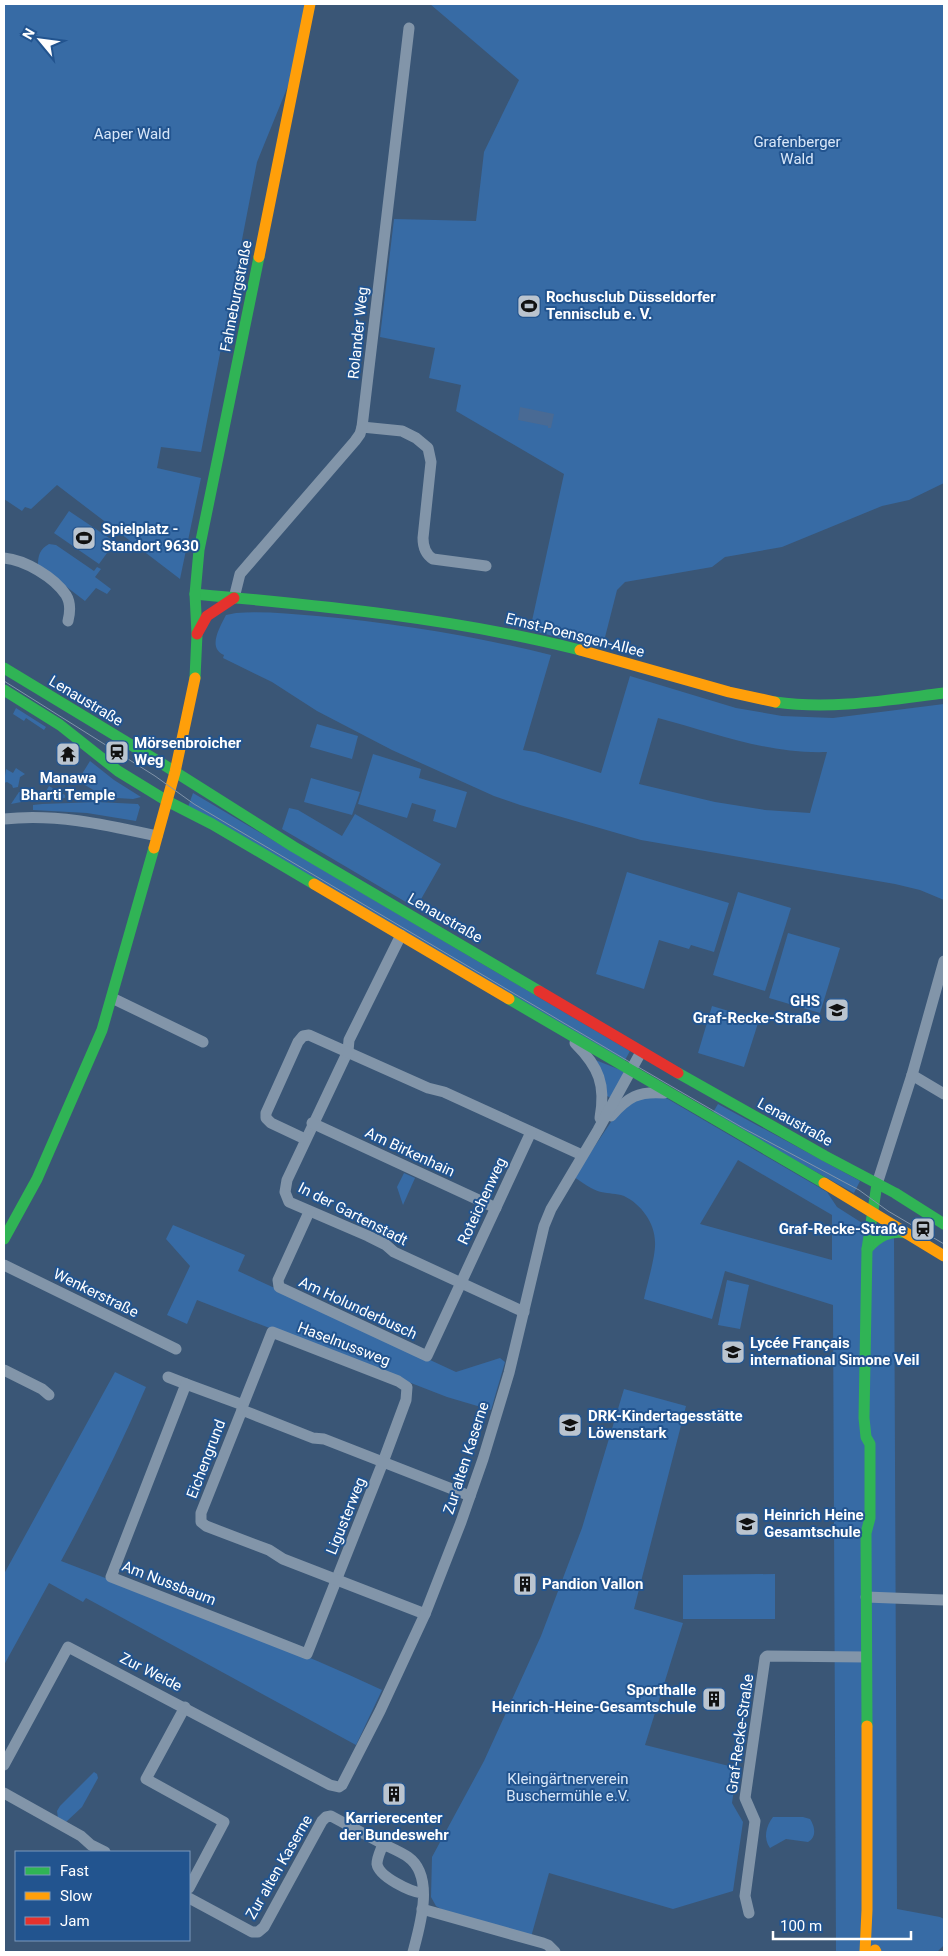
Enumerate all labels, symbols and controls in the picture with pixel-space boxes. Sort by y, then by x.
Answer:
north arrow [15,15,65,65]
text: N [19,25,38,42]
park label: Aaper Wald [94,125,170,143]
park label: Grafenberger Wald [753,133,841,168]
street label: Fahneburgstraße [216,239,256,353]
street label: Rolander Weg [344,286,372,380]
place label: Rochusclub Düsseldorfer Tennisclub e. V. [546,288,716,323]
sports icon: Rochusclub Düsseldorfer Tennisclub e. V. [516,293,542,319]
place label: Spielplatz - Standort 9630 [102,520,199,555]
sports icon: Spielplatz - Standort 9630 [71,525,97,551]
street label: Ernst-Poensgen-Allee [504,609,646,661]
street label: Lenaustraße [46,672,126,730]
place label: Mörsenbroicher Weg [134,734,242,769]
station icon: Mörsenbroicher Weg [104,739,130,765]
temple icon: Manawa Bharti Temple [55,741,81,767]
place label: Manawa Bharti Temple [21,769,115,804]
street label: Lenaustraße [404,889,486,947]
place label: GHS Graf-Recke-Straße [693,992,820,1027]
school or university icon: GHS Graf-Recke-Straße [824,997,850,1023]
street label: Lenaustraße [754,1094,836,1150]
street label: Am Birkenhain [362,1123,458,1181]
street label: Roteichenweg [454,1154,510,1248]
street label: In der Gartenstadt [295,1179,411,1249]
station icon: Graf-Recke-Straße [910,1216,936,1242]
place label: Graf-Recke-Straße [779,1220,906,1238]
street label: Wenkerstraße [51,1265,141,1321]
street label: Am Holunderbusch [296,1273,420,1343]
street label: Haselnussweg [295,1318,393,1370]
place label: Lycée Français international Simone Veil [750,1334,920,1369]
school or university icon: Lycée Français international Simone Veil [720,1339,746,1365]
street label: Zur alten Kaserne [439,1399,493,1517]
place label: DRK-Kindertagesstätte Löwenstark [588,1407,743,1442]
school or university icon: DRK-Kindertagesstätte Löwenstark [557,1412,583,1438]
street label: Eichengrund [183,1417,229,1501]
street label: Ligusterweg [322,1475,370,1557]
place label: Heinrich Heine Gesamtschule [764,1506,864,1541]
school or university icon: Heinrich Heine Gesamtschule [734,1511,760,1537]
street label: Am Nussbaum [120,1557,218,1609]
building icon: Pandion Vallon [512,1571,538,1597]
place label: Pandion Vallon [542,1575,643,1593]
street label: Zur Weide [117,1649,185,1695]
street label: Graf-Recke-Straße [723,1673,757,1795]
place label: Sporthalle Heinrich-Heine-Gesamtschule [492,1681,696,1716]
building icon: Sporthalle Heinrich-Heine-Gesamtschule [701,1686,727,1712]
park label: Kleingärtnerverein Buschermühle e.V. [506,1770,630,1805]
building icon: Karrierecenter der Bundeswehr [381,1781,407,1807]
place label: Karrierecenter der Bundeswehr [339,1809,449,1844]
street label: Zur alten Kaserne [242,1812,316,1922]
legend [15,1851,190,1941]
text: Fast [60,1862,89,1880]
text: Slow [60,1887,92,1905]
scale bar [773,1908,910,1940]
text: Jam [60,1912,90,1930]
text: 100 m [780,1917,822,1935]

